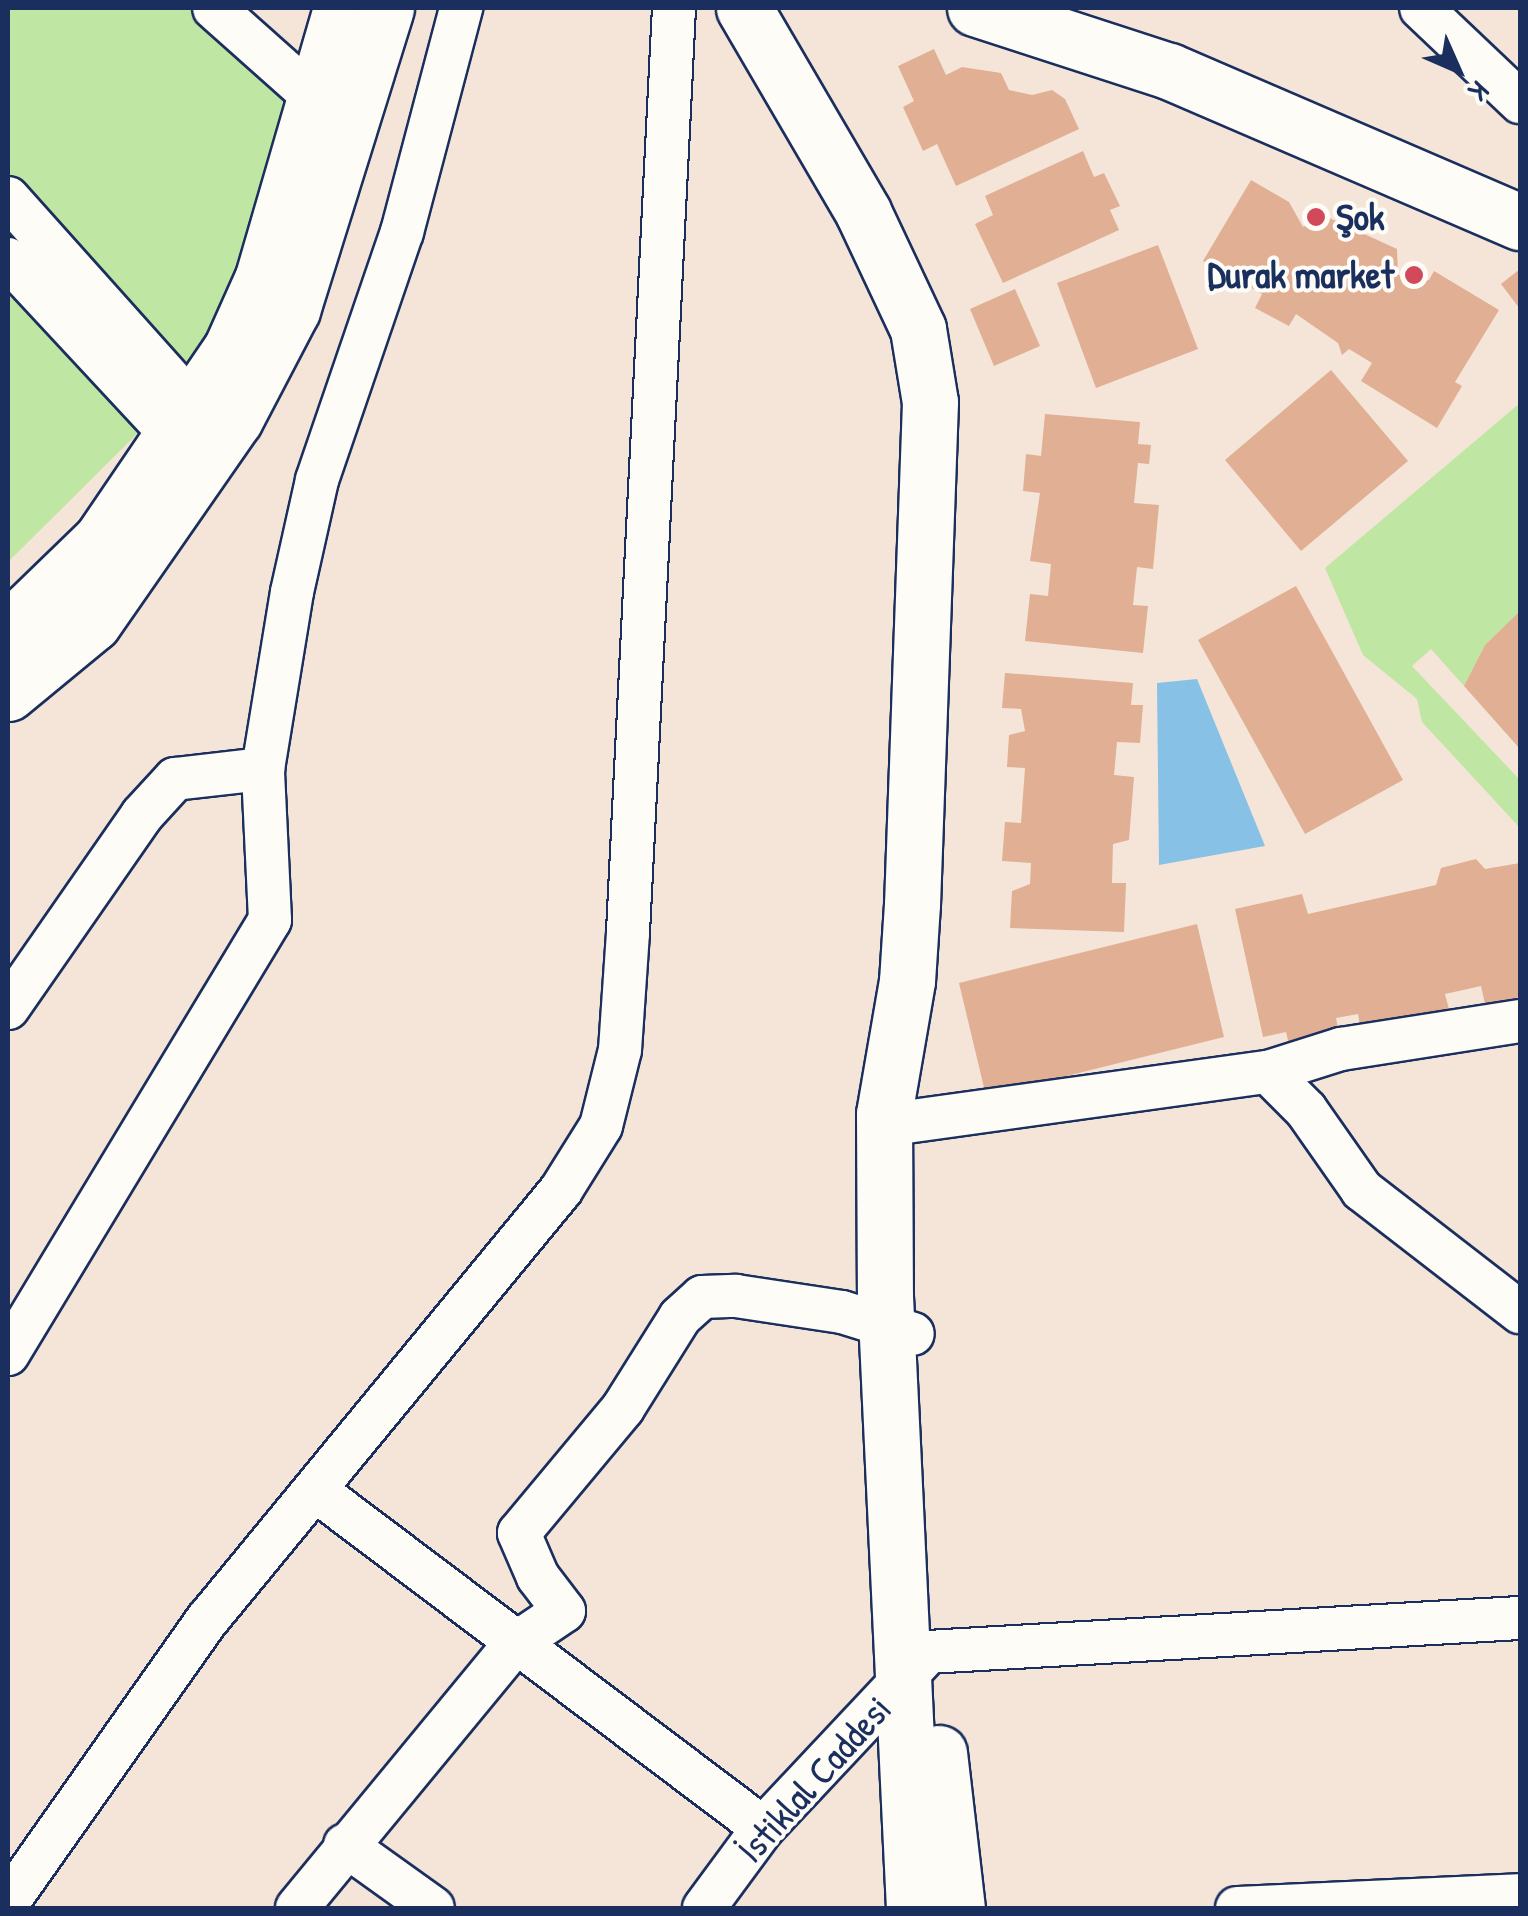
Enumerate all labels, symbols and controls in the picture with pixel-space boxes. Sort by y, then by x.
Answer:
north arrow [1408,20,1508,120]
text: K [1461,73,1498,110]
place label: Şok [1336,194,1385,240]
marker: Şok [1305,206,1327,228]
place label: Durak market [1207,252,1394,298]
marker: Durak market [1403,264,1425,286]
street label: İstiklal Caddesi [727,1686,901,1872]

